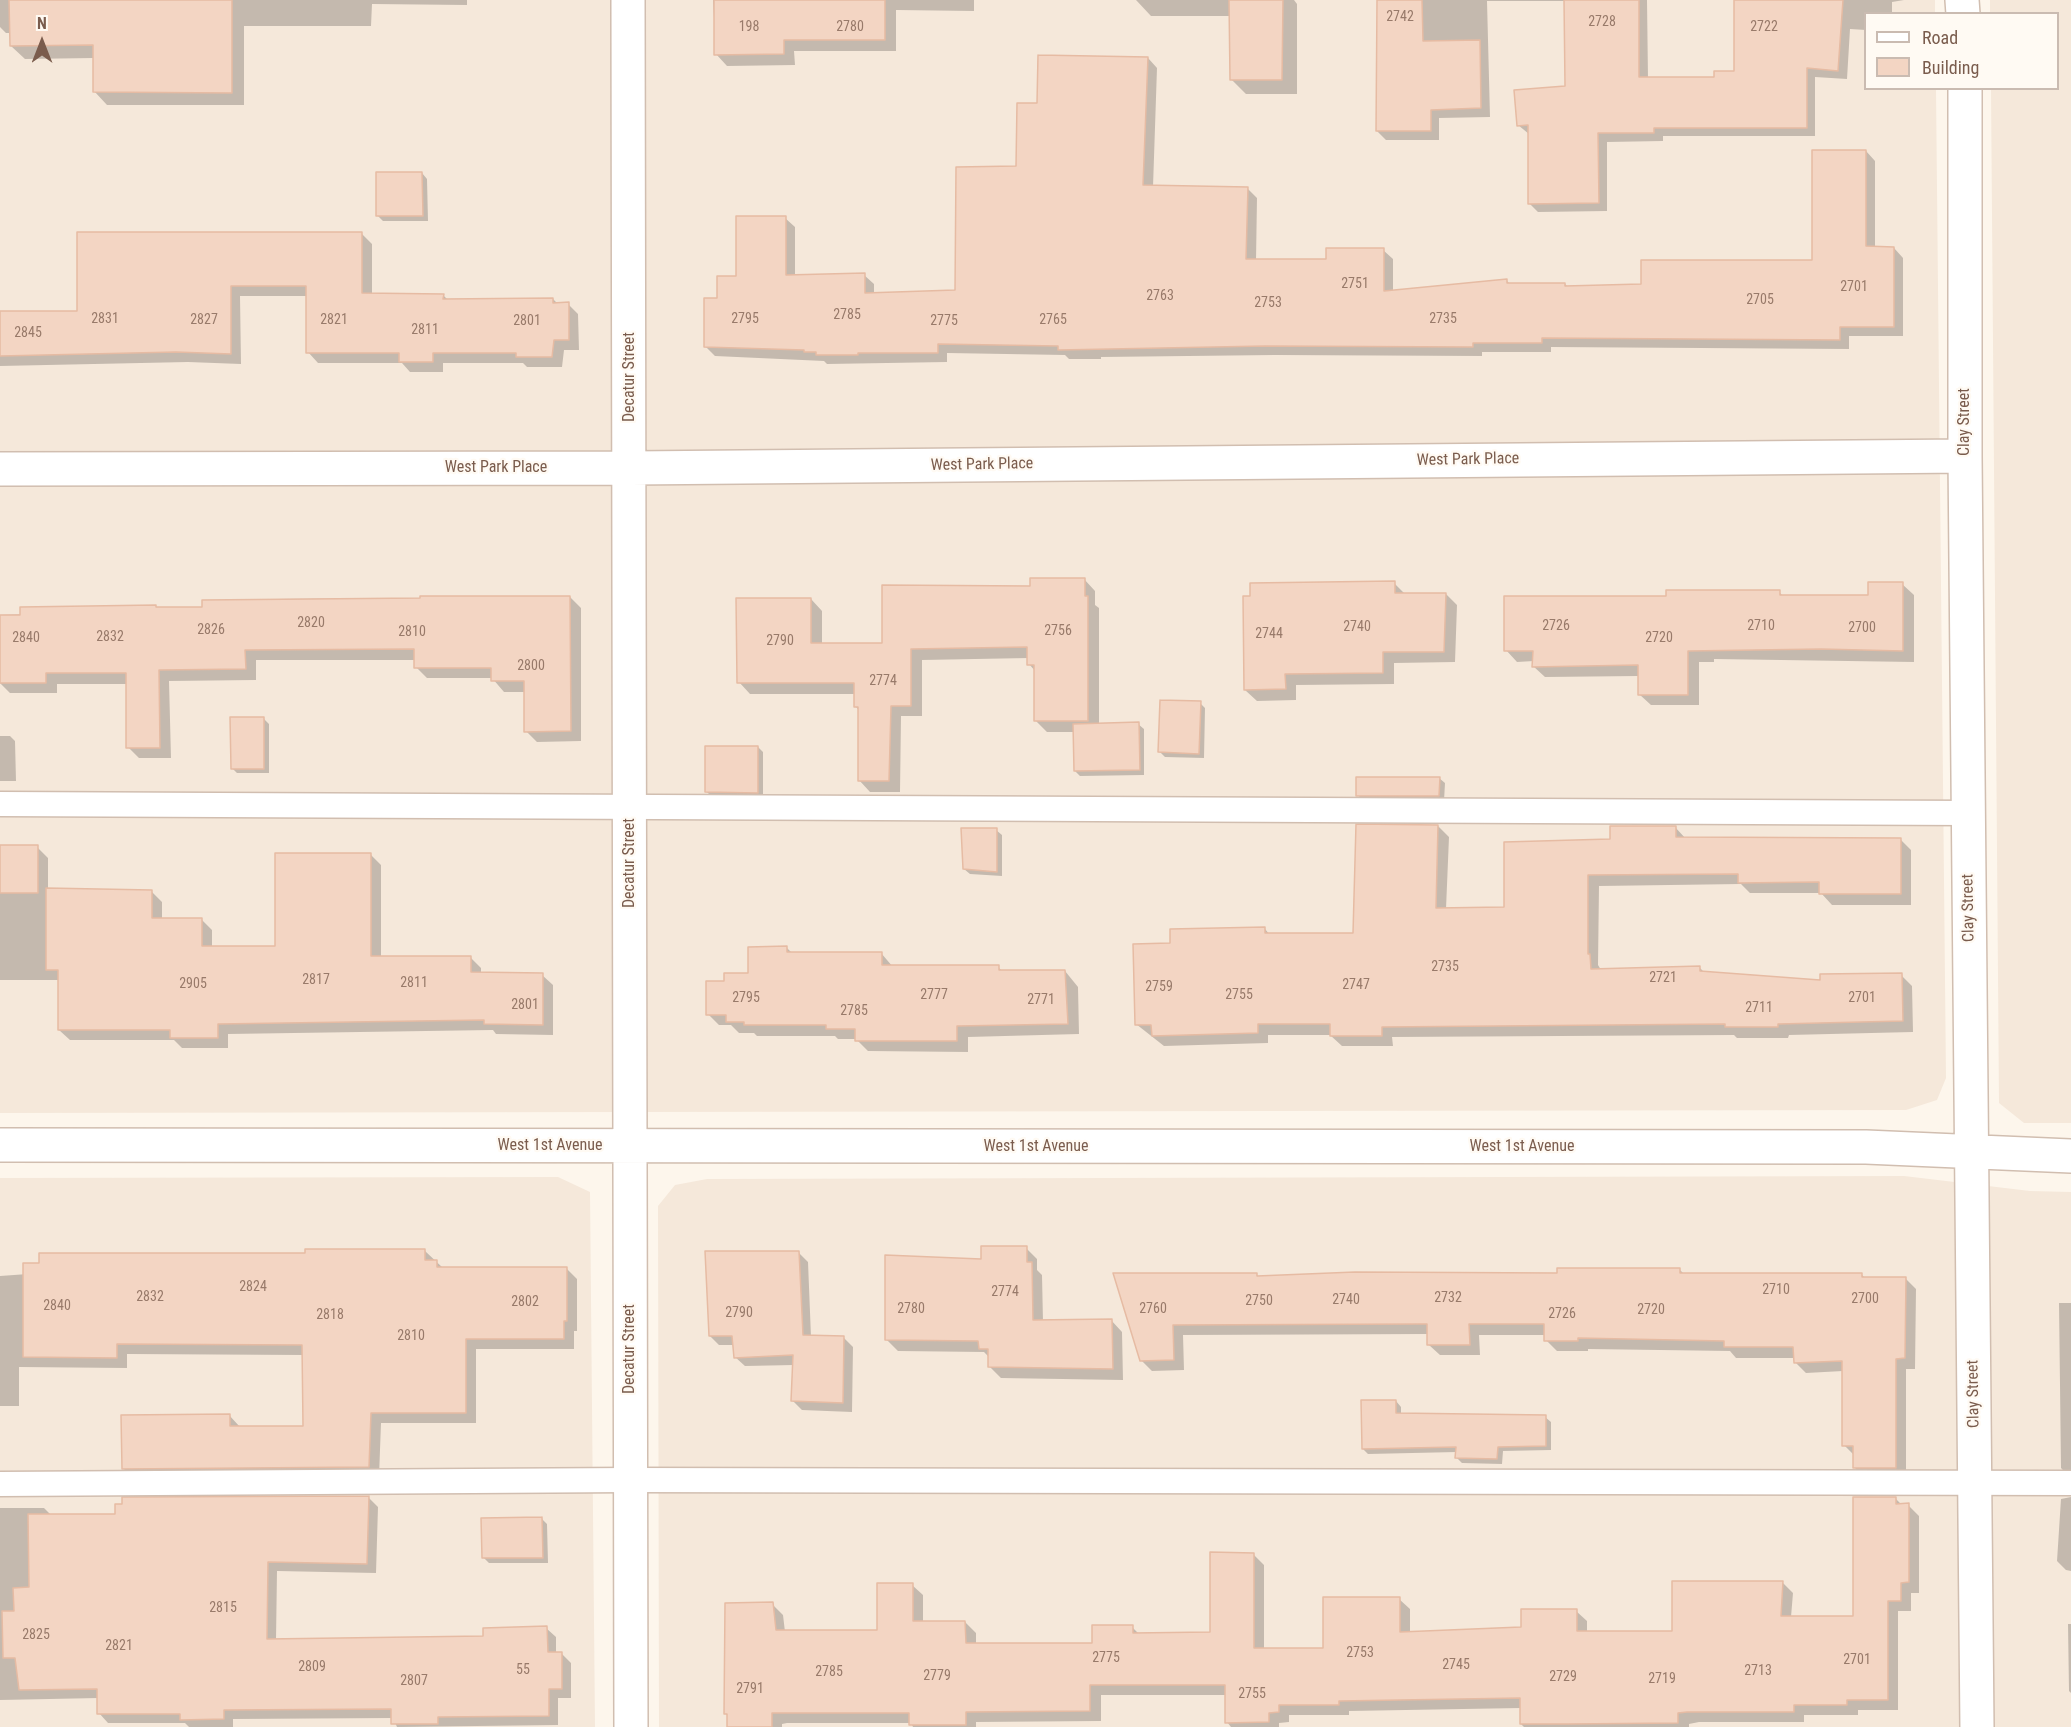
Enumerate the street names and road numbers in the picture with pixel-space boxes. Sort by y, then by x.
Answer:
street label: Decatur Street [620,332,640,422]
street label: Clay Street [1955,388,1975,456]
street label: West Park Place [1417,450,1519,470]
street label: West Park Place [931,455,1033,475]
street label: West Park Place [445,458,547,478]
street label: Decatur Street [620,818,640,908]
street label: Clay Street [1959,874,1979,942]
street label: West 1st Avenue [498,1136,602,1156]
street label: West 1st Avenue [984,1137,1088,1157]
street label: West 1st Avenue [1470,1137,1574,1157]
street label: Decatur Street [620,1304,640,1394]
street label: Clay Street [1964,1360,1984,1428]

